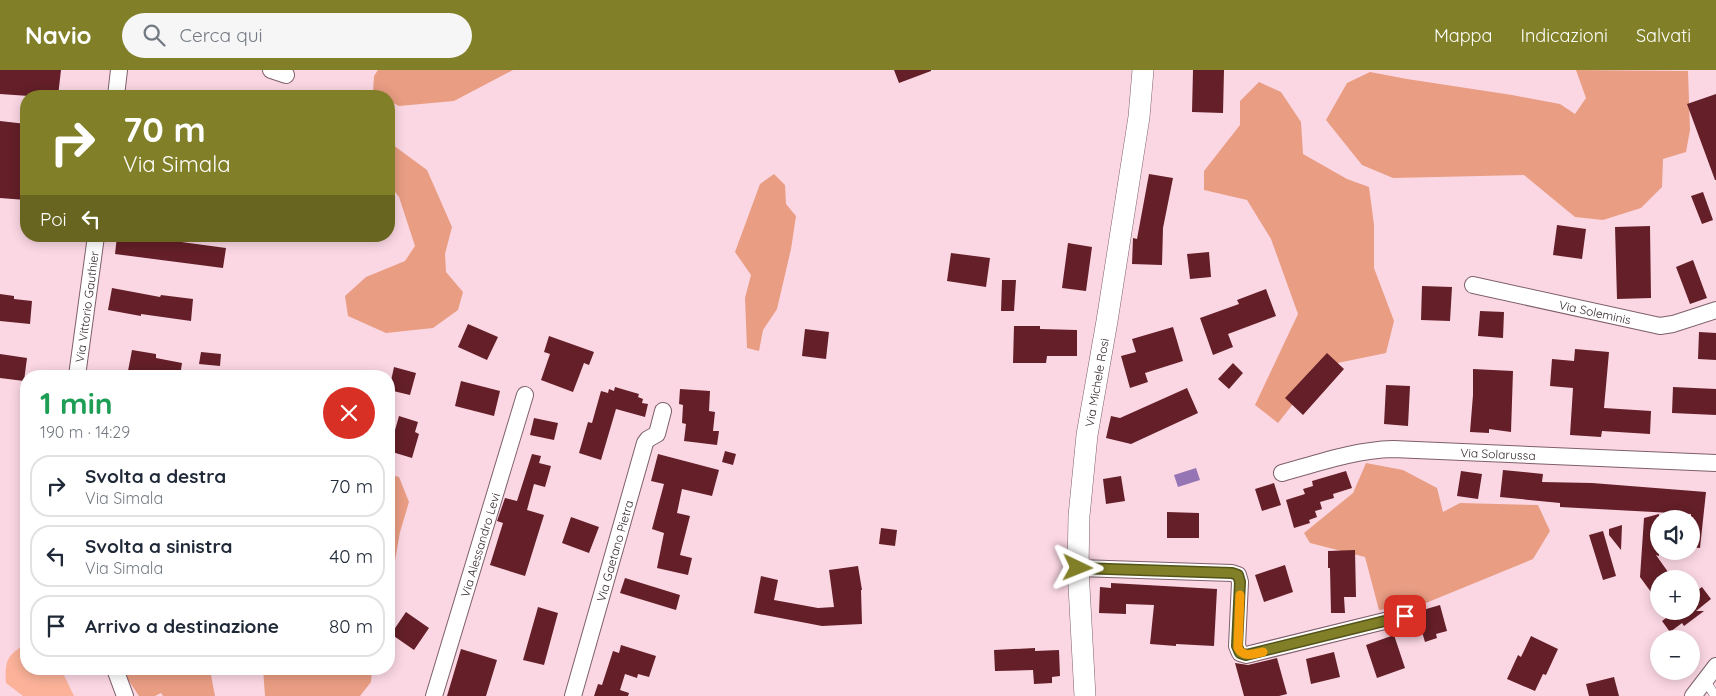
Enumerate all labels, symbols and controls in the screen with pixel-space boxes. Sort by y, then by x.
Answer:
search box [122,13,472,58]
text: Navio [25,20,92,50]
icon: search [140,21,168,49]
text: Cerca qui [180,23,263,47]
text: Mappa [1434,24,1492,47]
text: Indicazioni [1520,24,1608,47]
text: Salvati [1636,24,1691,47]
text: 70 m [123,107,206,151]
icon: right [40,110,105,175]
text: Via Simala [123,150,231,178]
icon: left [77,205,105,233]
text: Poi [40,207,67,231]
street label: Via Vittorio Gauthier [71,250,101,363]
street label: Via Soleminis [1558,297,1633,327]
street label: Via Michele Rosi [1081,337,1111,428]
text: 1 min [40,384,113,422]
button: close [323,387,375,439]
text: 190 m · 14:29 [40,422,130,442]
street label: Via Solarussa [1460,444,1536,463]
text: Svolta a destra [85,464,226,488]
icon: right [42,472,70,500]
text: 70 m [329,474,373,498]
text: Via Simala [85,488,163,508]
street label: Via Alessandro Levi [457,491,503,599]
street label: Via Gaetano Pietra [593,498,636,603]
map controls [1650,510,1700,680]
button: sound [1650,510,1700,560]
text: Svolta a sinistra [85,534,232,558]
position arrow [1051,541,1103,593]
icon: left [42,542,70,570]
text: 40 m [329,544,373,568]
text: Via Simala [85,558,163,578]
button: + [1650,570,1700,620]
pin [1384,595,1426,637]
icon: arrive [1391,602,1419,630]
icon: arrive [42,612,70,640]
text: Arrivo a destinazione [85,614,279,638]
text: 80 m [329,614,373,638]
button: − [1650,630,1700,680]

